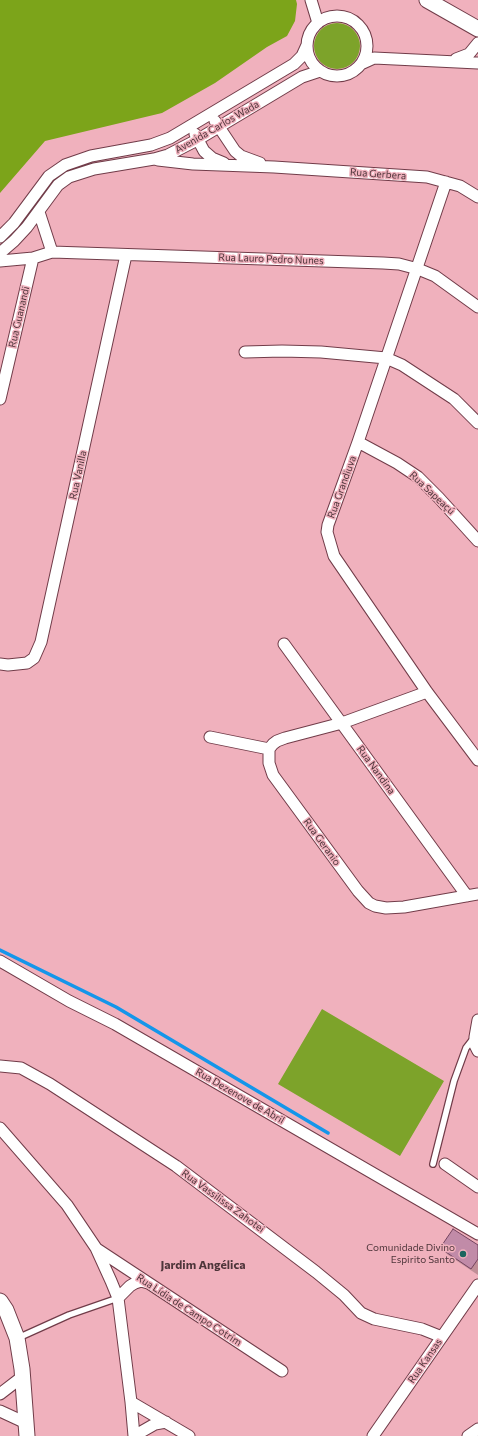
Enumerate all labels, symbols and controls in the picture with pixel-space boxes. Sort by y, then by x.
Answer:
street label: Avenida Carlos Wada [173,98,261,156]
street label: Rua Gerbera [350,166,406,182]
street label: Rua Lauro Pedro Nunes [218,251,324,267]
street label: Rua Guanandi [6,285,32,349]
street label: Rua Vanilla [67,450,89,500]
street label: Rua Grandiuva [325,454,359,520]
street label: Rua Sapeaçú [407,469,457,517]
street label: Rua Nandina [354,743,398,797]
street label: Rua Geranio [301,816,343,868]
street label: Rua Dezenove de Abril [193,1066,287,1126]
street label: Rua Vassilissa Zahotei [179,1167,267,1235]
place label: Comunidade Divino Espirito Santo [366,1242,455,1266]
marker: Comunidade Divino Espirito Santo [458,1249,468,1259]
district label: Jardim Angélica [160,1258,246,1272]
street label: Rua Lídia de Campo Cotrim [134,1272,244,1348]
street label: Rua Kansas [405,1337,445,1385]

